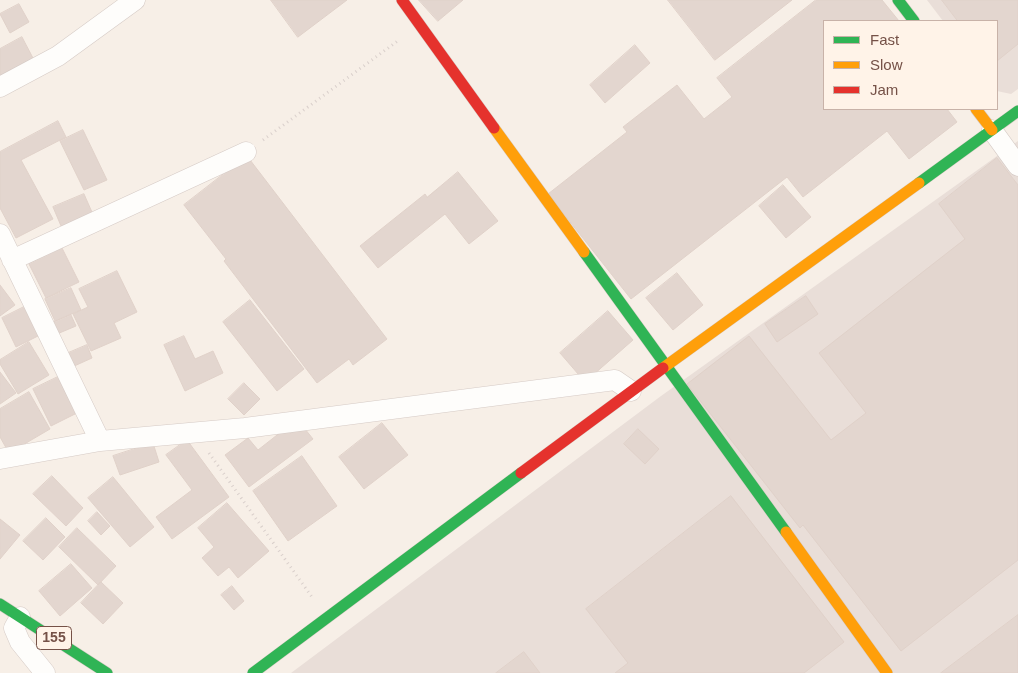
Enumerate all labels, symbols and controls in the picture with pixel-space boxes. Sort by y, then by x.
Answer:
legend [823,20,998,110]
text: Fast [870,31,899,48]
text: Slow [870,56,903,73]
text: Jam [870,81,898,98]
road number: 155 [36,626,72,650]

